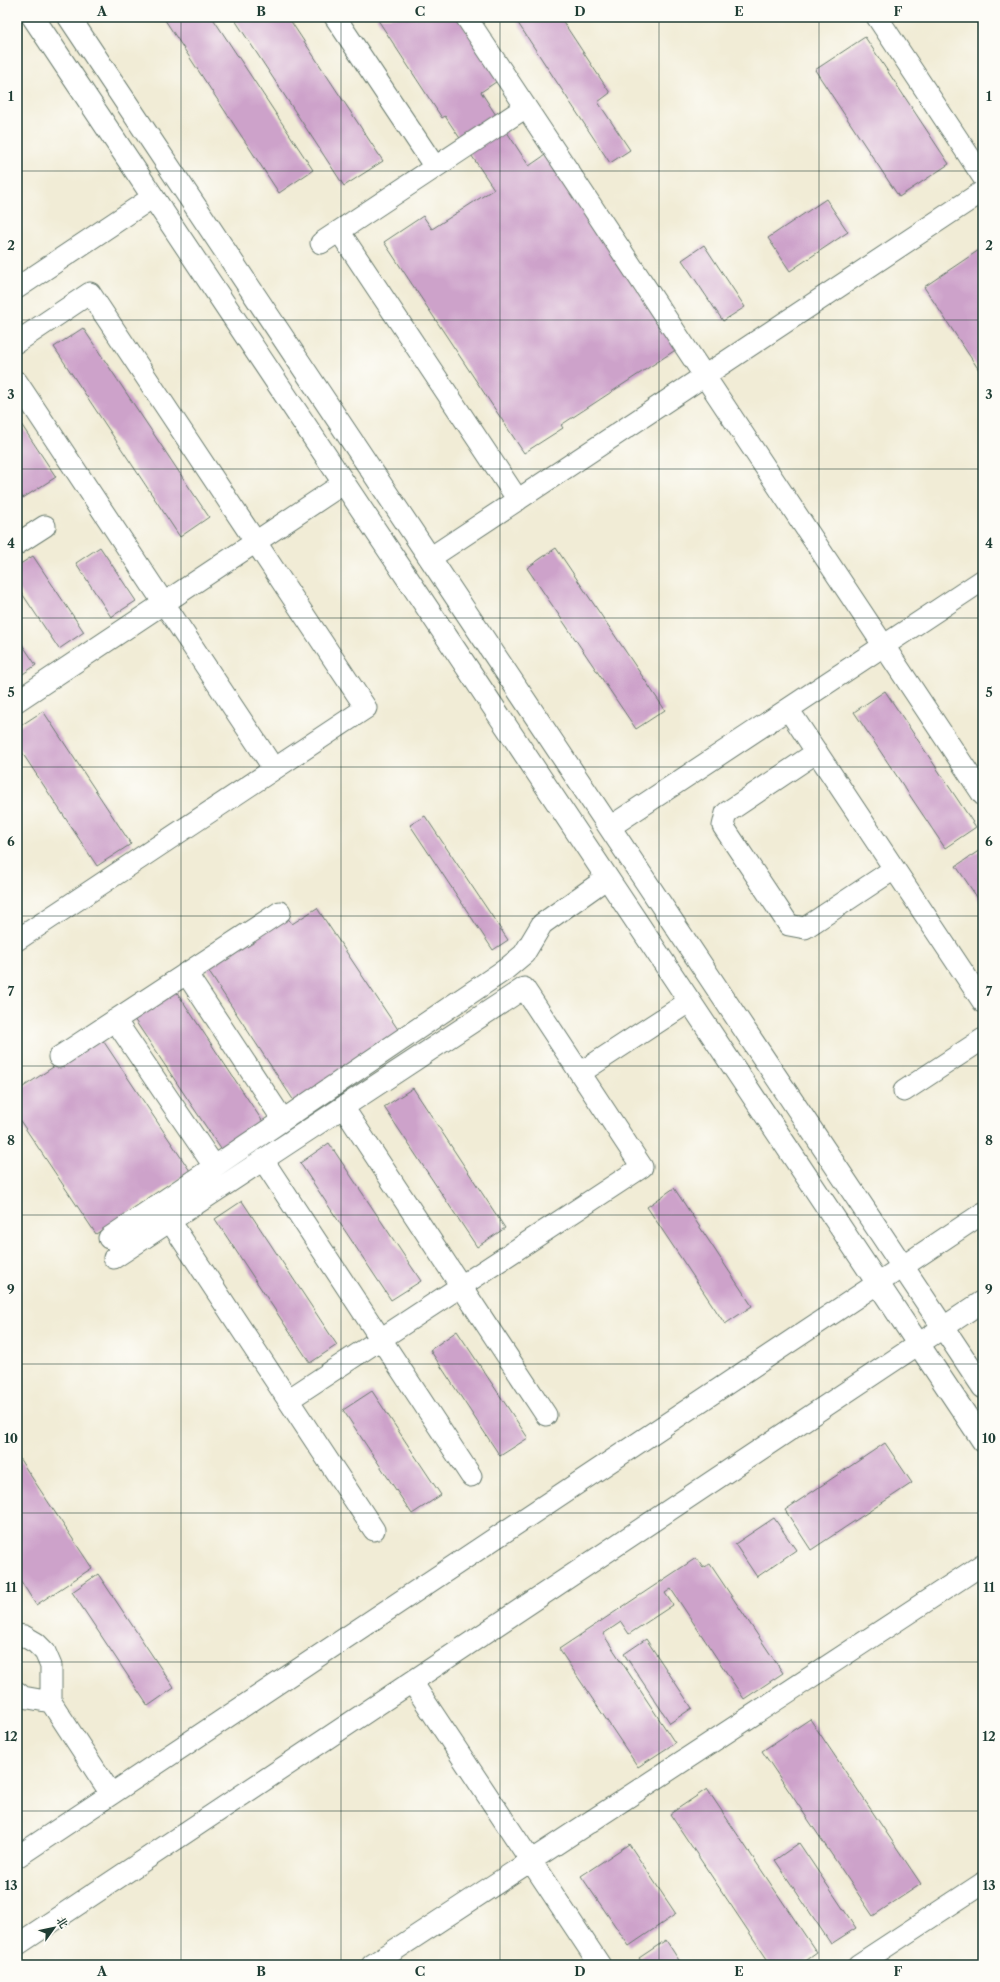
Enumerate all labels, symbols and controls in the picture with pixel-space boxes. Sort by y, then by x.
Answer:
text: A [96,3,108,19]
text: B [256,3,266,19]
text: C [415,3,425,19]
text: D [574,3,586,19]
text: E [734,3,744,19]
text: F [894,3,903,19]
text: 1 [8,88,14,104]
text: 1 [986,88,992,104]
text: 2 [7,237,15,253]
text: 2 [985,237,993,253]
text: 3 [7,386,15,402]
text: 3 [985,386,993,402]
text: 4 [7,535,15,551]
text: 4 [985,535,993,551]
text: 5 [7,684,15,700]
text: 5 [985,684,993,700]
text: 6 [7,833,15,849]
text: 6 [985,833,993,849]
text: 7 [8,983,15,999]
text: 7 [986,983,993,999]
text: 8 [7,1132,15,1148]
text: 8 [985,1132,993,1148]
text: 9 [7,1281,15,1297]
text: 9 [985,1281,993,1297]
text: 10 [4,1430,18,1446]
text: 10 [982,1430,996,1446]
text: 11 [5,1579,17,1595]
text: 11 [983,1579,995,1595]
text: 12 [4,1728,18,1744]
text: 12 [982,1728,996,1744]
text: 13 [4,1877,18,1893]
text: 13 [982,1877,996,1893]
north arrow [34,1908,74,1948]
text: 北 [54,1914,71,1931]
text: A [96,1963,108,1979]
text: B [256,1963,266,1979]
text: C [415,1963,425,1979]
text: D [574,1963,586,1979]
text: E [734,1963,744,1979]
text: F [894,1963,903,1979]

